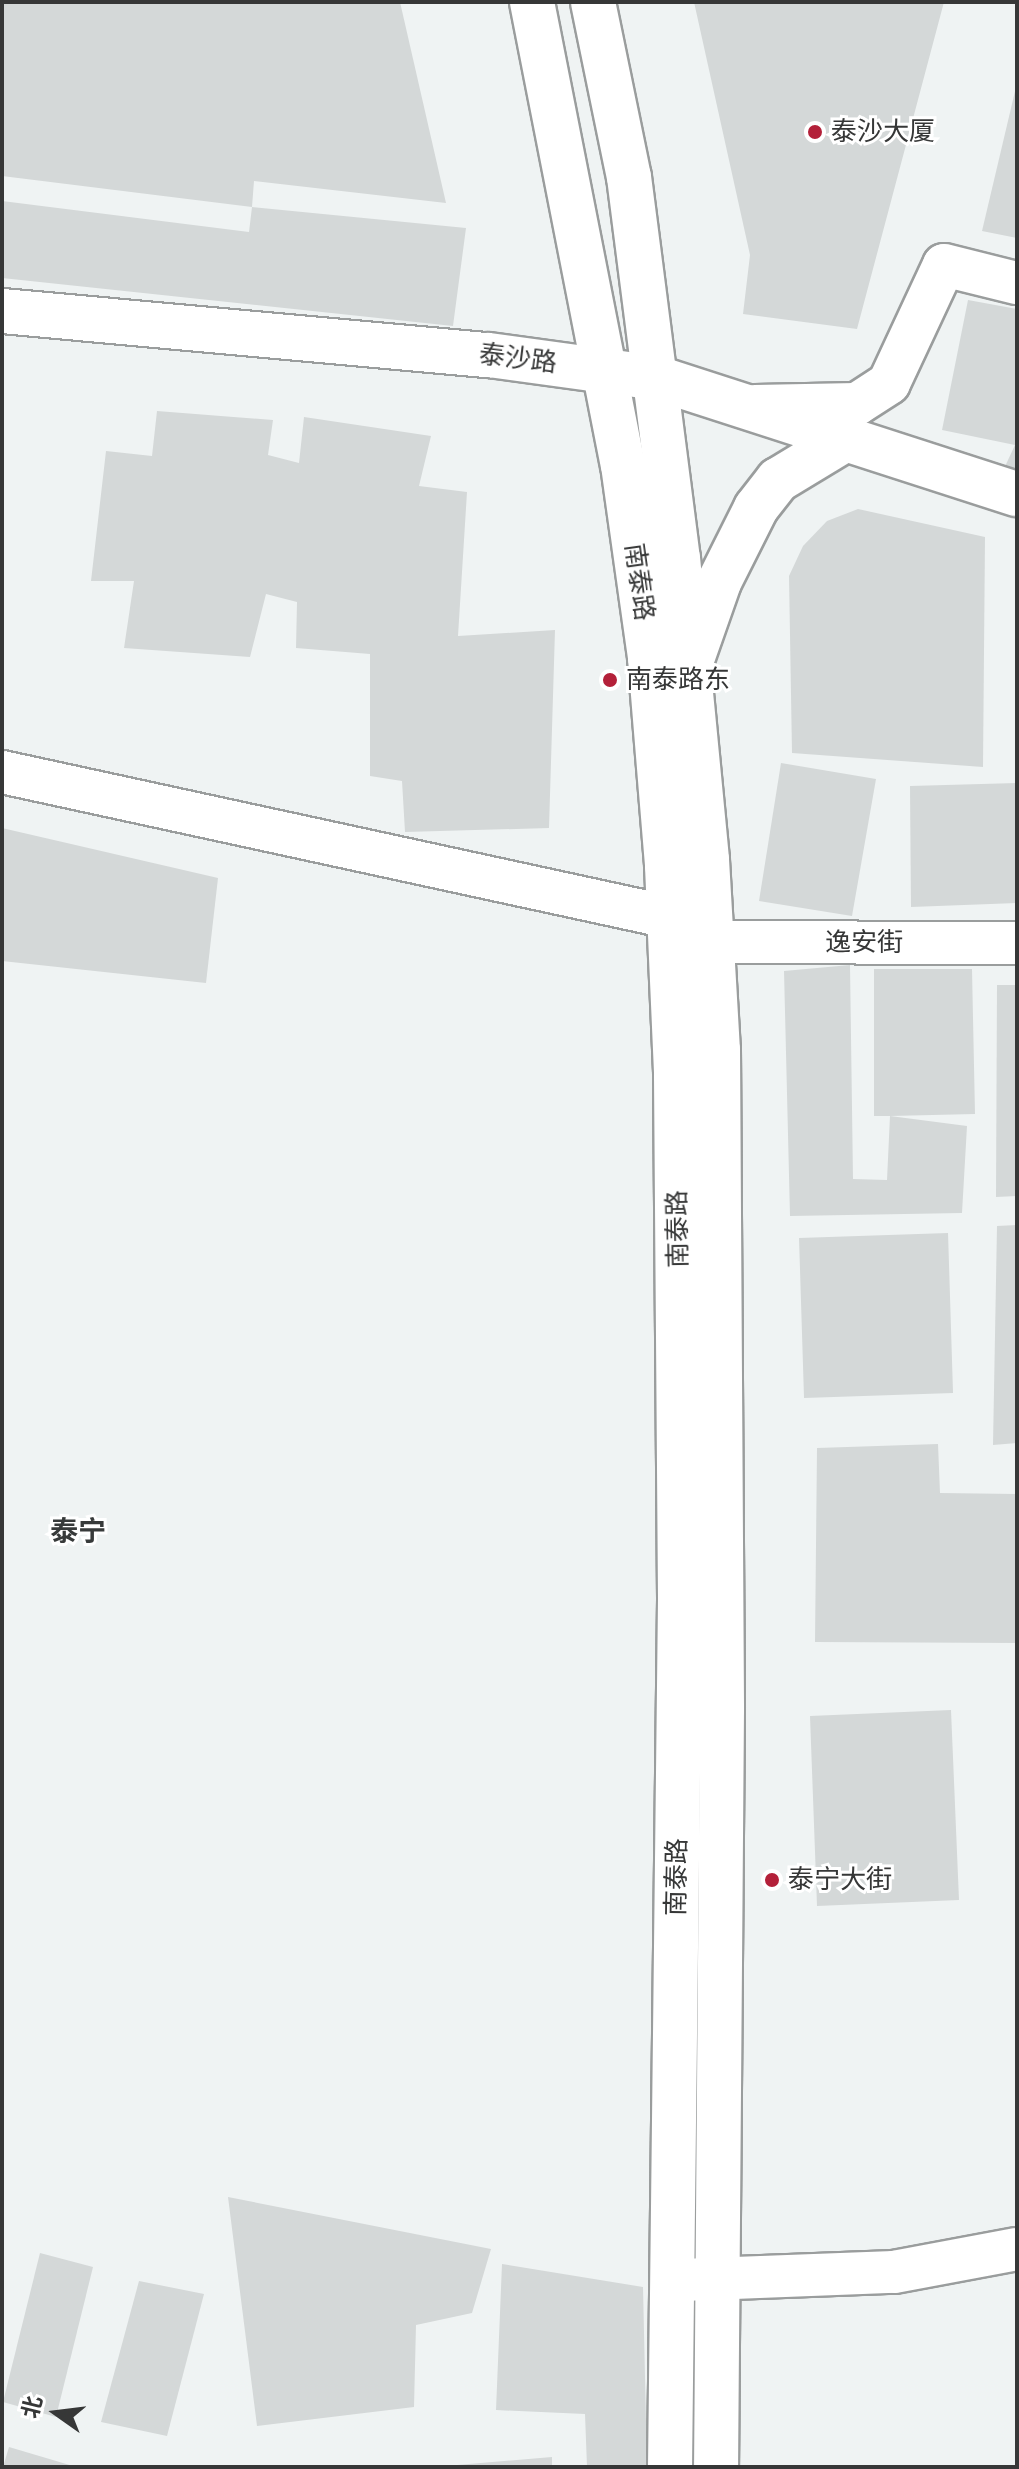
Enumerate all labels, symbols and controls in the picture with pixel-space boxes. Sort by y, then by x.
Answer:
place label: 泰沙大厦 [831,116,935,148]
marker: 泰沙大厦 [806,123,824,141]
street label: 泰沙路 [477,339,559,379]
street label: 南泰路 [618,541,660,623]
place label: 南泰路东 [626,664,730,696]
marker: 南泰路东 [601,671,619,689]
street label: 逸安街 [825,927,903,959]
street label: 南泰路 [662,1190,694,1268]
district label: 泰宁 [50,1514,106,1548]
street label: 南泰路 [661,1838,693,1916]
place label: 泰宁大街 [788,1864,892,1896]
marker: 泰宁大街 [763,1871,781,1889]
north arrow [16,2373,96,2453]
text: 北 [16,2393,48,2421]

